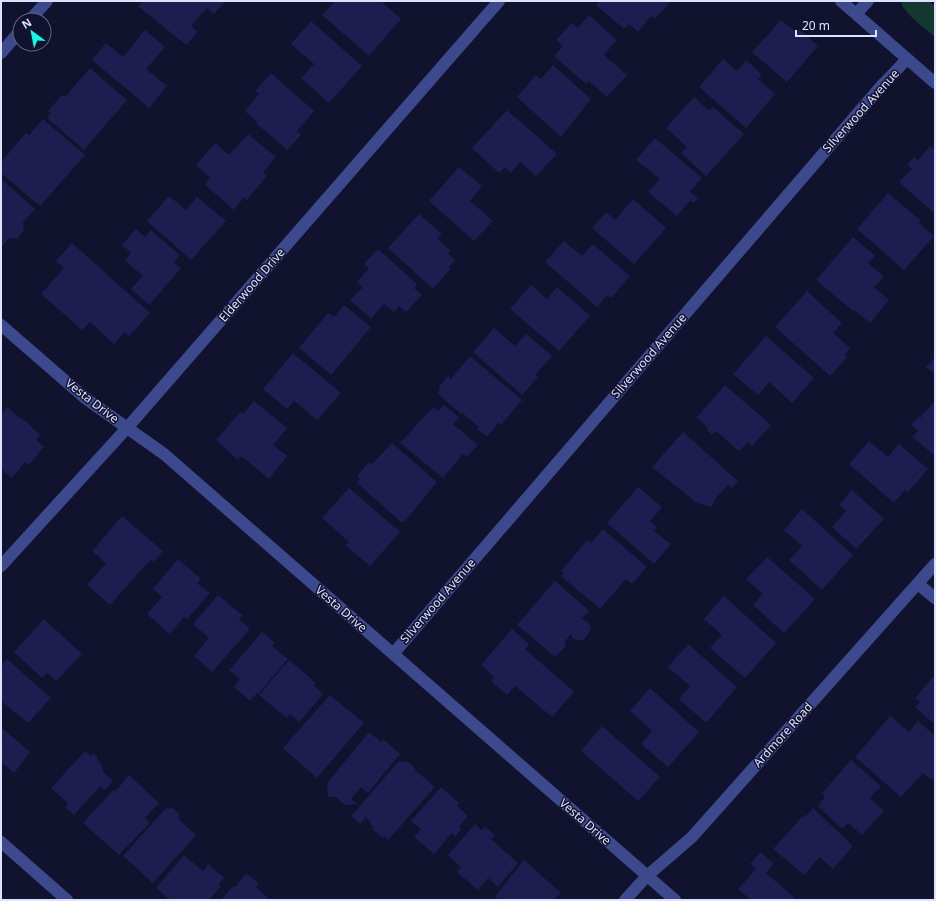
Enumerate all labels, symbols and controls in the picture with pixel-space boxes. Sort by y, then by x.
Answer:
north arrow [12,12,52,52]
scale bar [796,12,876,38]
text: N [19,14,34,32]
text: 20 m [802,17,830,34]
street label: Silverwood Avenue [818,65,903,156]
street label: Elderwood Drive [215,244,289,325]
street label: Silverwood Avenue [607,309,690,402]
street label: Vesta Drive [62,374,123,427]
street label: Silverwood Avenue [396,554,479,647]
street label: Vesta Drive [312,581,371,636]
street label: Ardmore Road [749,699,816,771]
street label: Vesta Drive [556,794,615,849]

